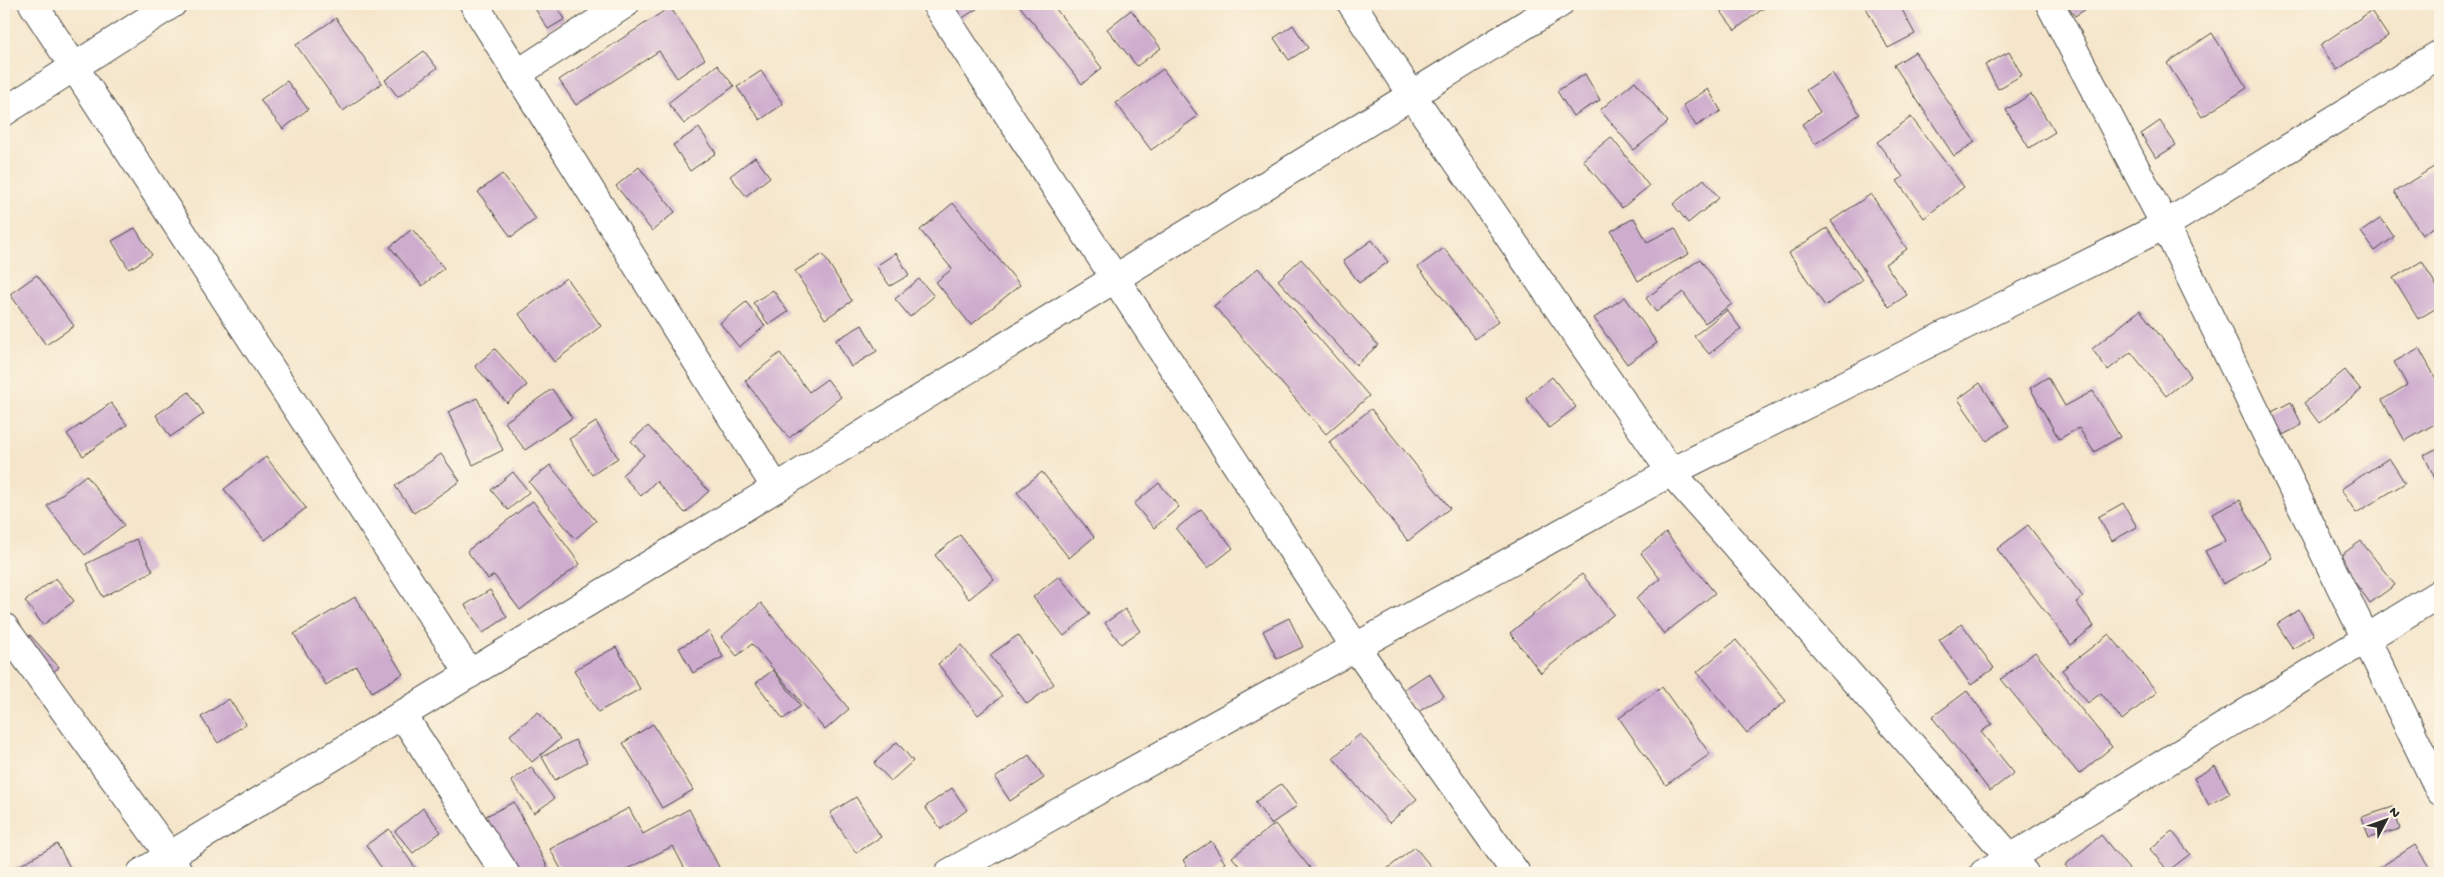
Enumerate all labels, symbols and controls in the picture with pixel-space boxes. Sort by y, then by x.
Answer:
north arrow [2362,794,2412,844]
text: N [2385,804,2403,822]

